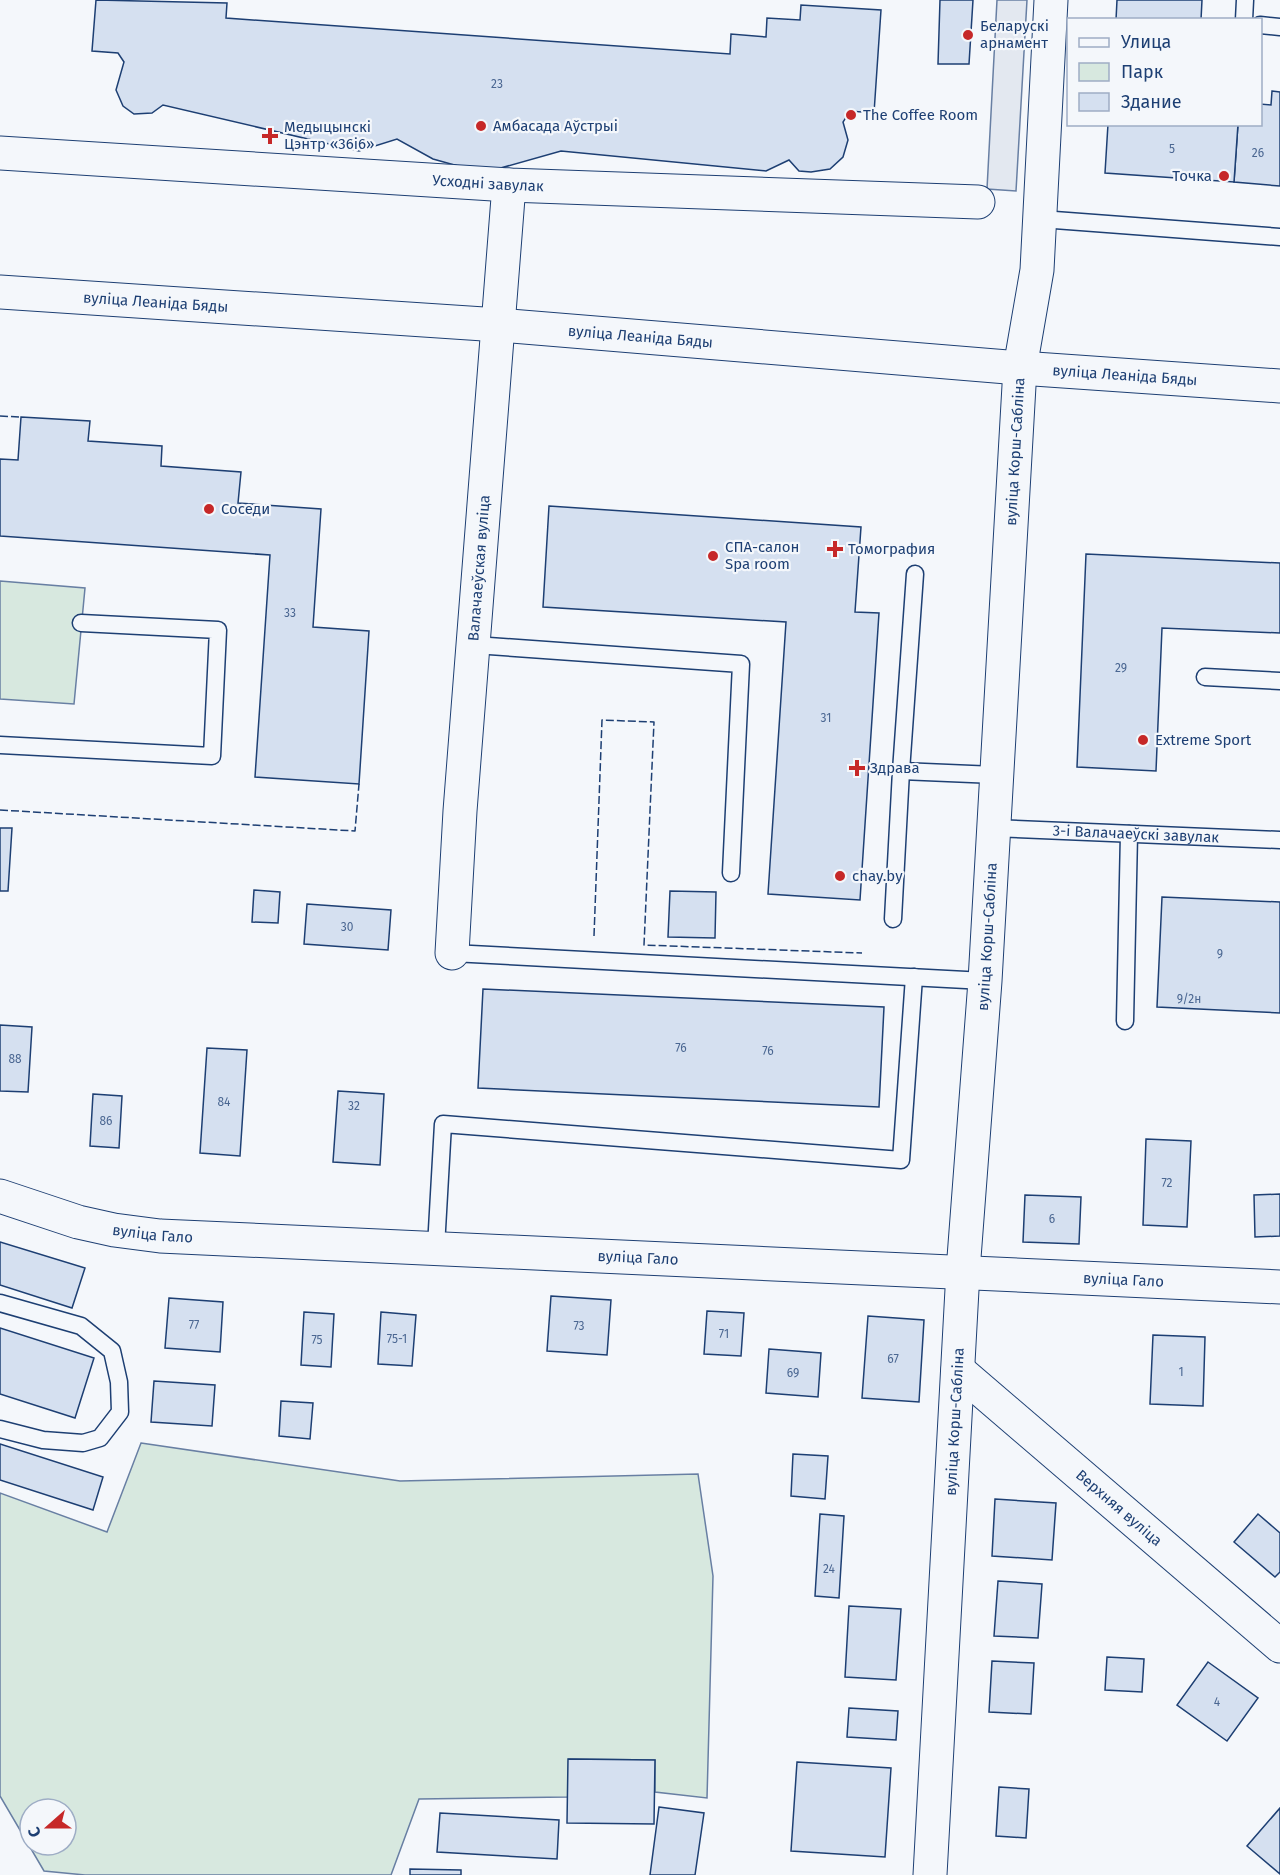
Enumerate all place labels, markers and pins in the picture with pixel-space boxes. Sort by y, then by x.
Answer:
place label: Беларускі арнамент [980,17,1049,52]
marker: Беларускі арнамент [961,28,975,42]
place label: The Coffee Room [863,106,978,124]
marker: The Coffee Room [844,108,858,122]
place label: Амбасада Аўстрыі [493,117,618,135]
place label: Медыцынскі Цэнтр «36і6» [284,118,374,153]
marker: Амбасада Аўстрыі [474,119,488,133]
marker: Медыцынскі Цэнтр «36і6» [261,127,279,145]
place label: Точка [1172,167,1212,185]
marker: Точка [1217,169,1231,183]
place label: Соседи [221,500,270,518]
marker: Соседи [202,502,216,516]
place label: СПА-салон Spa room [725,538,800,573]
marker: Томография [826,540,844,558]
place label: Томография [848,540,935,558]
marker: СПА-салон Spa room [706,549,720,563]
place label: Extreme Sport [1155,731,1252,749]
marker: Extreme Sport [1136,733,1150,747]
marker: Здрава [848,759,866,777]
place label: Здрава [870,759,920,777]
place label: chay.by [852,867,903,885]
marker: chay.by [833,869,847,883]

